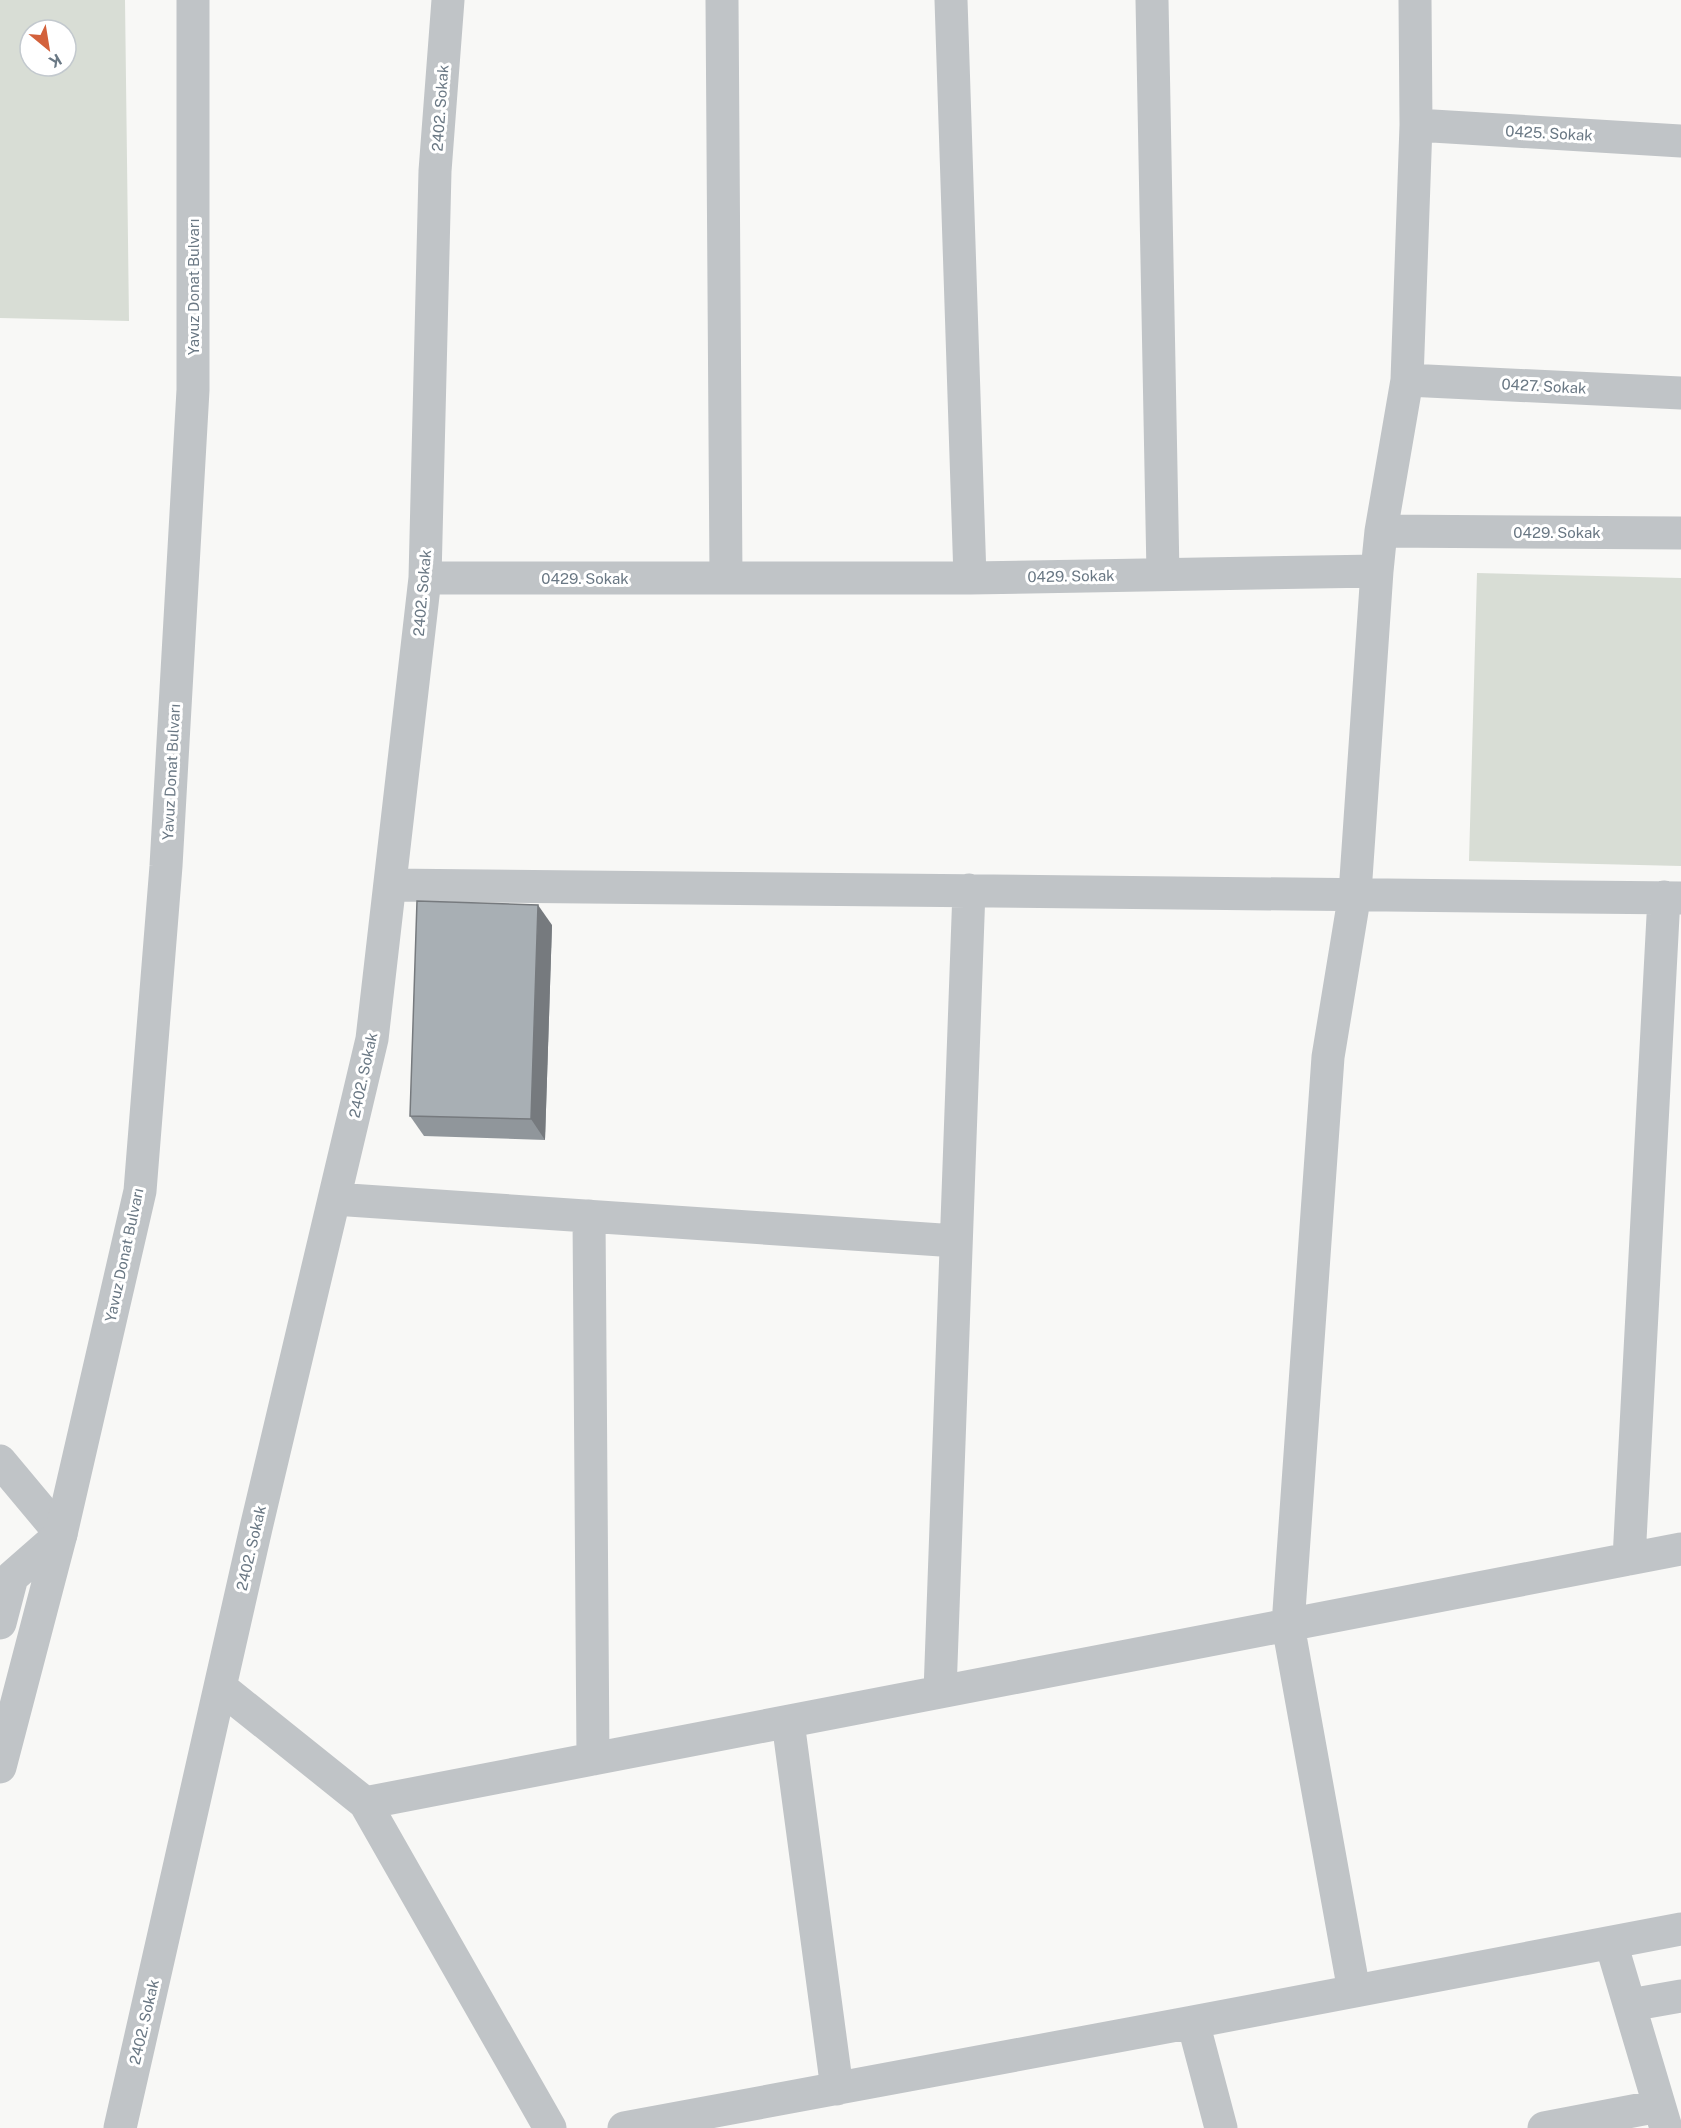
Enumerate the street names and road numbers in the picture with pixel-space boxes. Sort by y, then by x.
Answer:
street label: 2402. Sokak [428,64,452,152]
street label: 0425. Sokak [1505,122,1593,144]
street label: Yavuz Donat Bulvarı [185,219,202,355]
street label: 0427. Sokak [1501,375,1587,397]
street label: 0429. Sokak [1513,524,1601,541]
street label: 2402. Sokak [410,549,434,637]
street label: 0429. Sokak [1027,567,1115,585]
street label: 0429. Sokak [541,570,629,587]
street label: Yavuz Donat Bulvarı [159,703,183,841]
street label: 2402. Sokak [346,1031,380,1119]
street label: Yavuz Donat Bulvarı [101,1186,147,1324]
street label: 2402. Sokak [233,1504,269,1592]
street label: 2402. Sokak [126,1978,162,2066]

